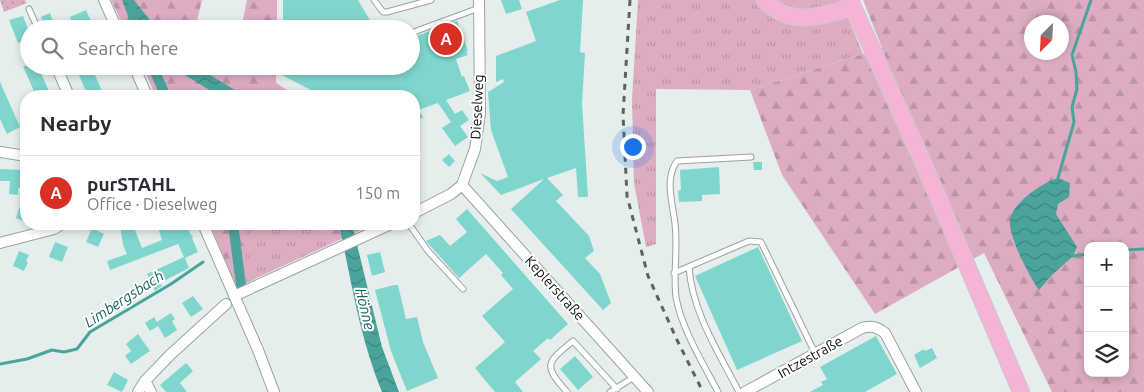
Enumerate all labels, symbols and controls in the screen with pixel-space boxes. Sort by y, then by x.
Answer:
north arrow [1024,15,1069,60]
search box [20,20,420,75]
pin: A [430,20,462,58]
icon: search [38,34,66,62]
text: Search here [78,37,178,59]
street label: Dieselweg [467,74,487,140]
text: Nearby [40,111,111,135]
your location [620,134,646,160]
text: purSTAHL [87,173,175,195]
text: A [50,184,62,202]
text: 150 m [355,184,400,202]
text: Office · Dieselweg [87,195,217,213]
map controls [1084,242,1129,377]
button: + [1084,242,1129,287]
street label: Keplerstraße [522,252,588,324]
water label: Limbergsbach [81,267,167,331]
water label: Hönne [352,286,379,332]
button: − [1084,287,1129,332]
button: layers [1084,332,1129,377]
street label: Intzestraße [775,333,845,381]

